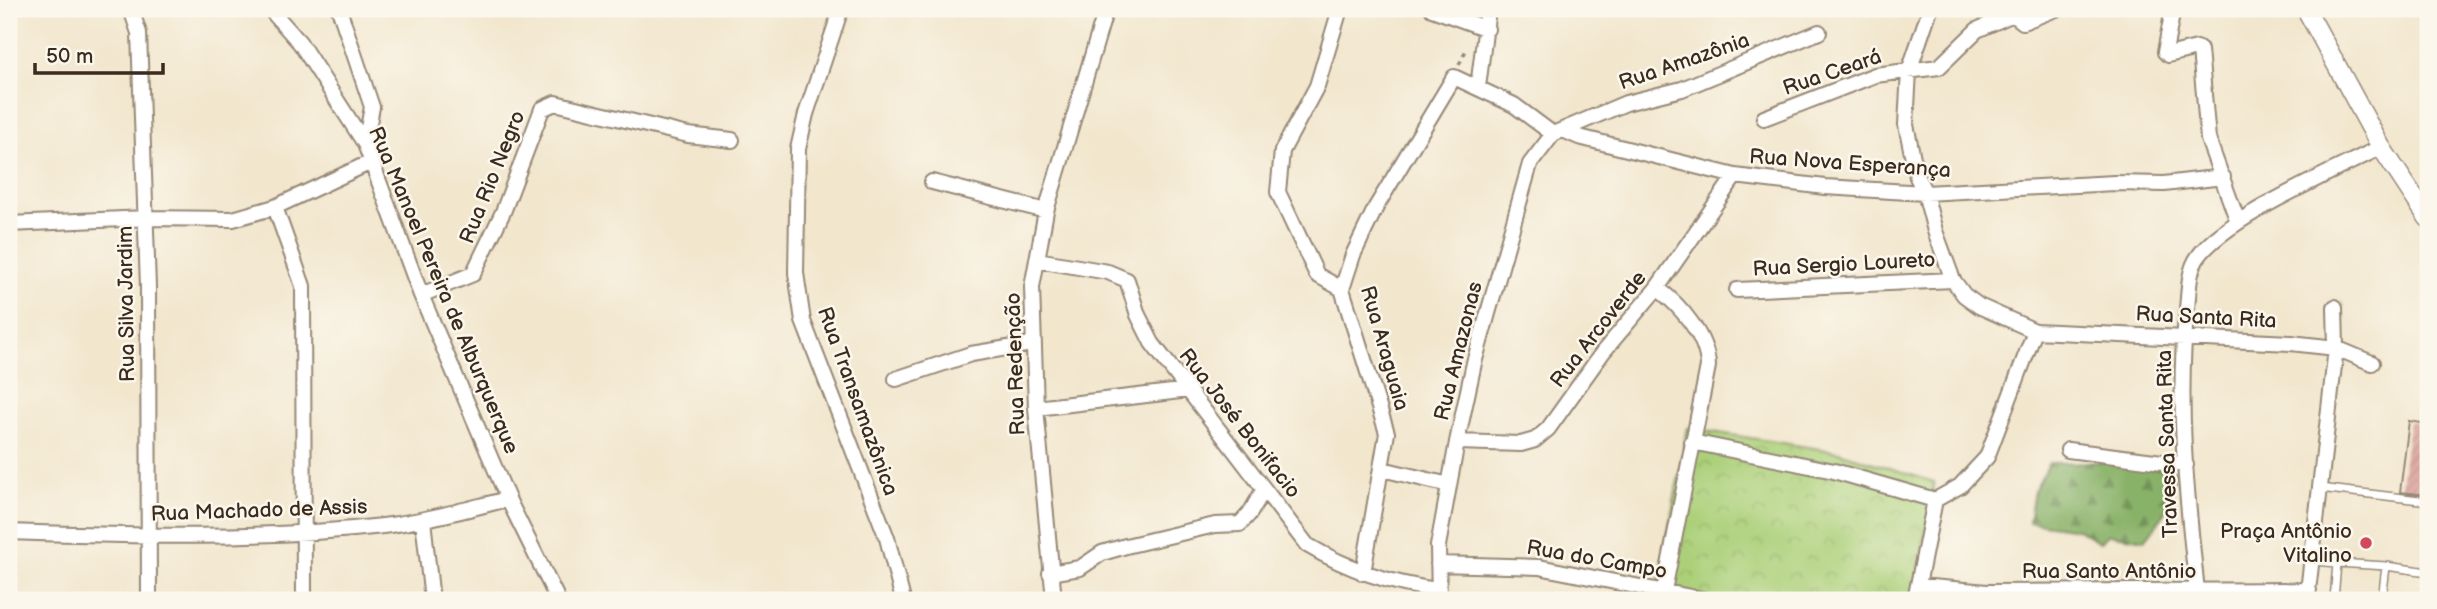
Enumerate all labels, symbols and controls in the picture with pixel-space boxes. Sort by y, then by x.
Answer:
street label: Rua Amazônia [1616,27,1753,96]
scale bar [35,32,163,76]
text: 50 m [46,44,93,69]
street label: Rua Ceará [1780,44,1885,101]
street label: Rua Rio Negro [454,107,531,247]
street label: Rua Manoel Pereira de Alburquerque [363,123,524,458]
street label: Rua Nova Esperança [1748,144,1952,183]
street label: Rua Silva Jardim [113,226,140,382]
street label: Rua Sergio Loureto [1752,247,1936,282]
street label: Rua Arcoverde [1545,266,1652,393]
street label: Rua Amazonas [1429,279,1488,423]
street label: Rua Araguaia [1355,283,1414,413]
street label: Rua Redenção [1001,292,1030,436]
street label: Rua Santa Rita [2135,301,2277,334]
street label: Rua Transamazônica [812,303,903,499]
street label: Rua José Bonifacio [1173,344,1306,503]
street label: Travessa Santa Rita [2152,350,2183,538]
street label: Rua Machado de Assis [150,494,368,527]
place label: Praça Antônio Vitalino [2220,519,2352,568]
street label: Rua do Campo [1525,535,1669,584]
marker: Praça Antônio Vitalino [2358,535,2374,551]
street label: Rua Santo Antônio [2022,559,2196,584]

